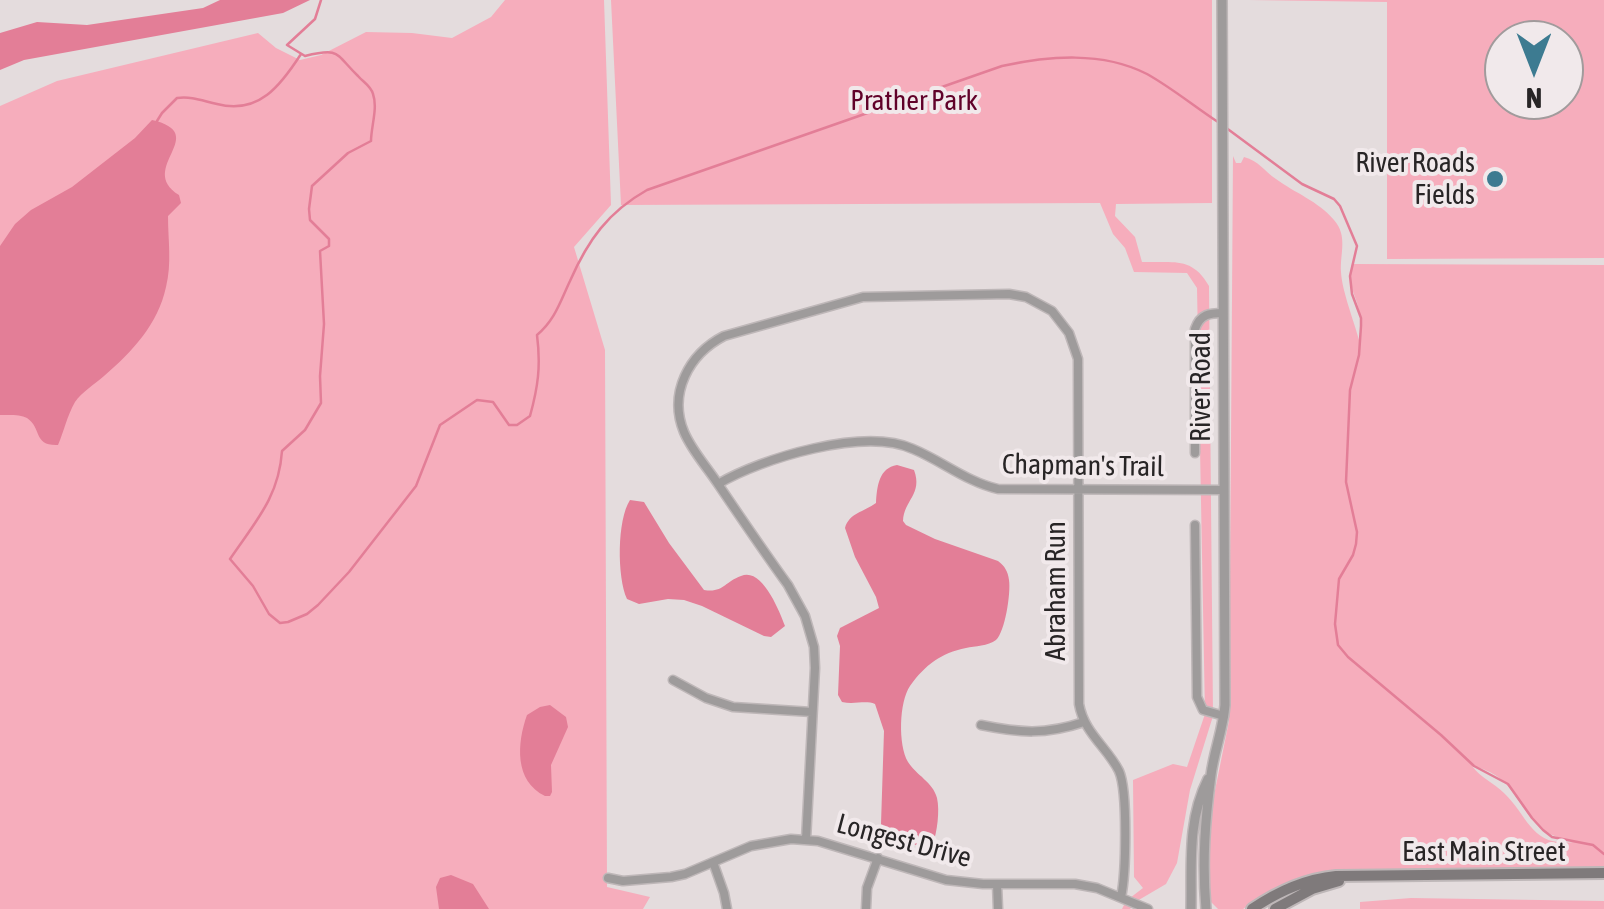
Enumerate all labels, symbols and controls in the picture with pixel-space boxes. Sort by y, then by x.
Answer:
north arrow [1484,20,1584,120]
text: N [1526,82,1542,114]
park label: Prather Park [850,84,978,118]
place label: River Roads Fields [1355,146,1475,212]
marker: River Roads Fields [1484,168,1506,190]
street label: River Road [1184,332,1218,442]
street label: Chapman's Trail [1002,448,1164,484]
street label: Abraham Run [1039,521,1073,661]
street label: Longest Drive [833,807,975,875]
street label: East Main Street [1402,835,1566,869]

